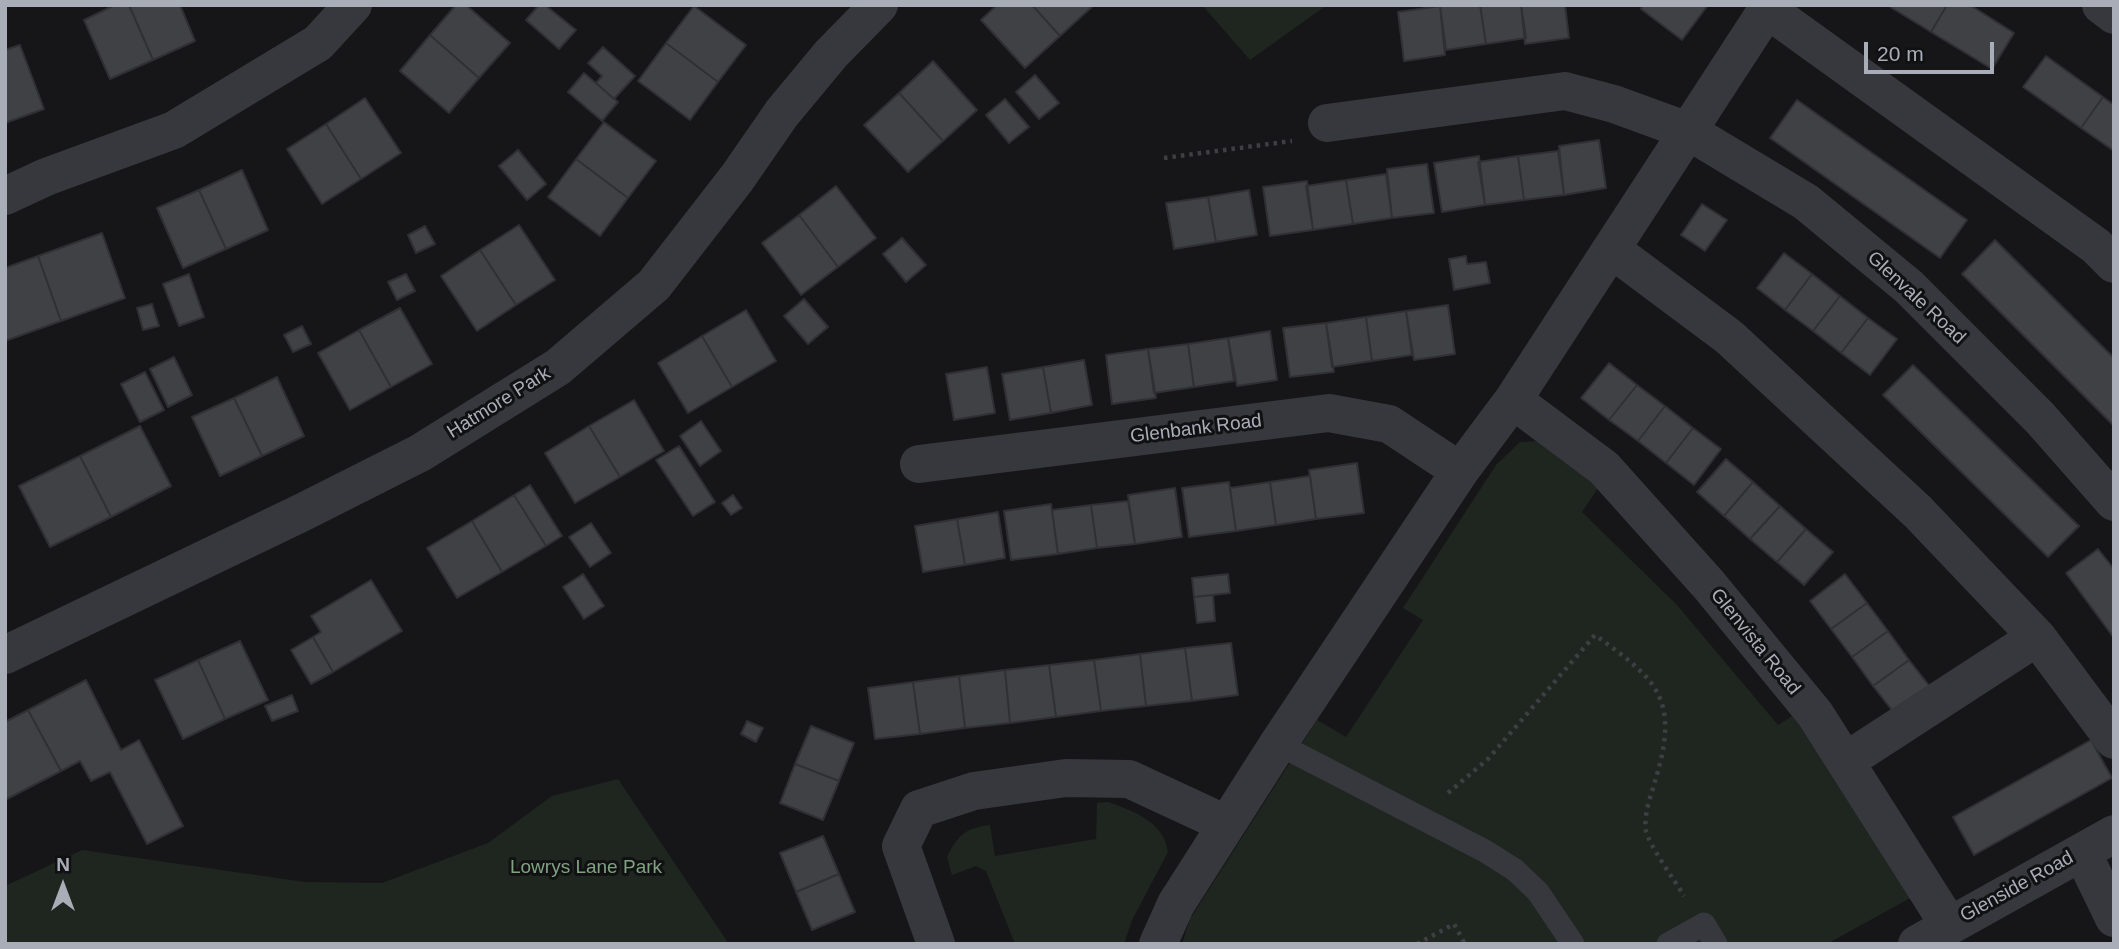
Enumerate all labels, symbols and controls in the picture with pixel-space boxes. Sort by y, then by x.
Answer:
scale bar [1867,28,1996,72]
text: 20 m [1877,42,1924,65]
street label: Glenvale Road [1862,247,1970,349]
street label: Hatmore Park [443,362,555,444]
street label: Glenbank Road [1129,410,1263,448]
street label: Glenvista Road [1705,584,1805,700]
street label: Glenside Road [1957,847,2077,927]
north arrow [28,851,98,921]
text: N [56,854,70,875]
park label: Lowrys Lane Park [510,857,662,879]

